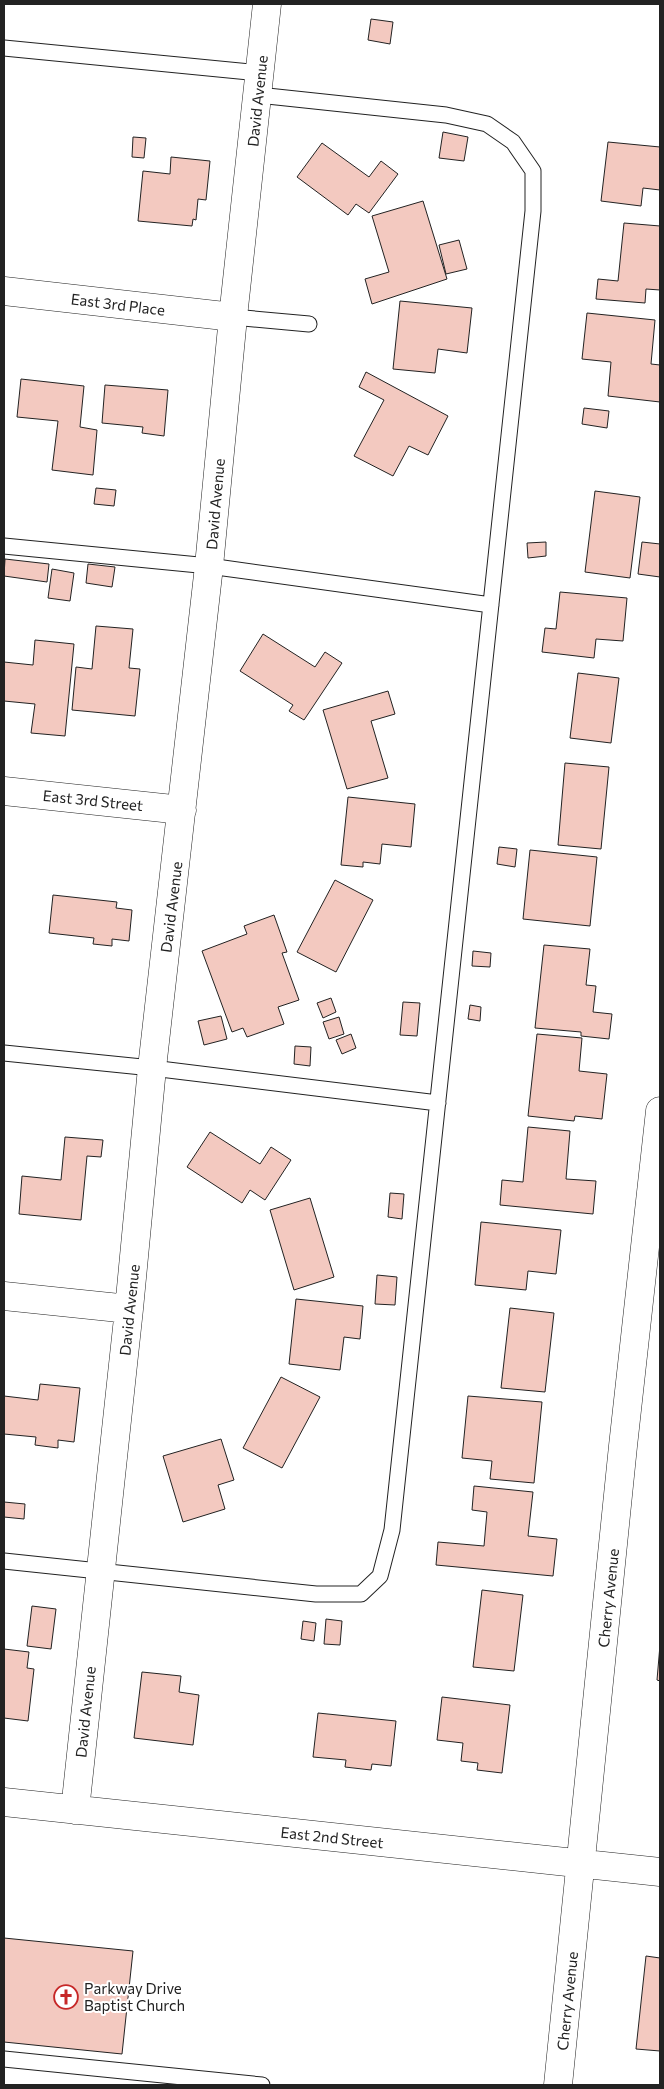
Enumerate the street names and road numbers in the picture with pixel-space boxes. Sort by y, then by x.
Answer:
street label: David Avenue [243,54,271,148]
street label: East 3rd Place [70,289,166,319]
street label: David Avenue [202,457,228,551]
street label: East 3rd Street [42,786,144,814]
street label: David Avenue [156,860,186,954]
street label: David Avenue [115,1263,143,1357]
street label: Cherry Avenue [594,1548,622,1648]
street label: David Avenue [71,1665,99,1759]
street label: East 2nd Street [280,1823,384,1851]
street label: Cherry Avenue [553,1951,581,2051]

